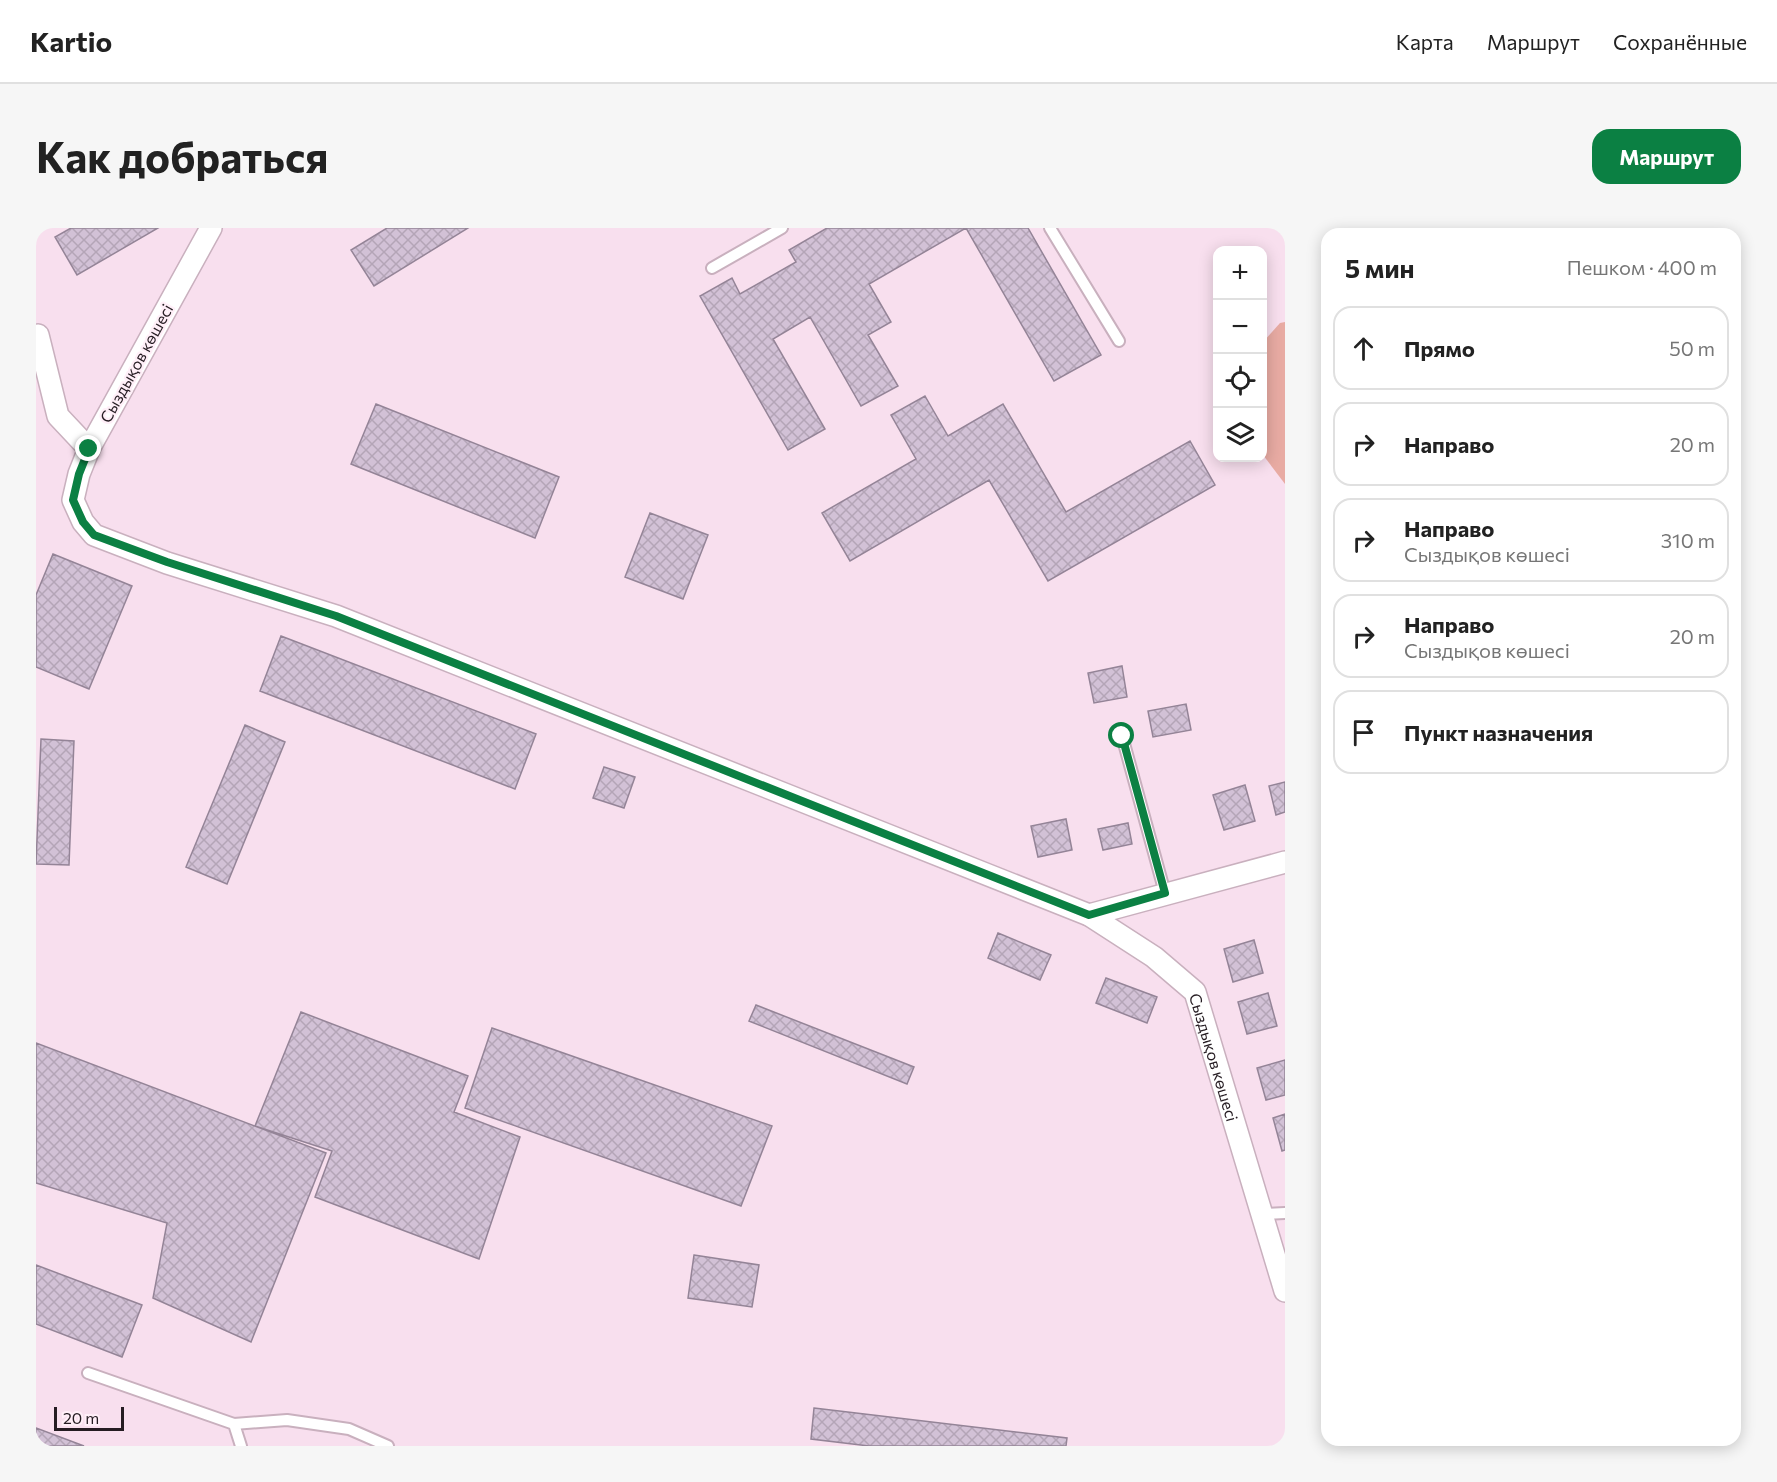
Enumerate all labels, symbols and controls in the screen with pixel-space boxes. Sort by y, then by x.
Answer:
text: Kartio [30,24,112,58]
text: Карта [1396,29,1454,54]
text: Маршрут [1487,29,1580,54]
text: Сохранённые [1613,29,1747,54]
button: Маршрут [1592,129,1741,184]
text: Как добраться [36,130,328,182]
map controls [1213,246,1267,462]
button: + [1213,246,1267,300]
text: 5 мин [1345,252,1415,283]
text: Пешком · 400 m [1567,255,1717,279]
street label: Сыздықов көшесі [96,300,176,426]
button: − [1213,300,1267,354]
icon: ahead [1347,332,1380,365]
text: Прямо [1404,335,1475,362]
text: 50 m [1669,336,1715,360]
button: locate [1213,354,1267,408]
button: layers [1213,408,1267,462]
icon: right [1347,428,1380,461]
text: Направо [1404,431,1494,458]
text: 20 m [1670,432,1715,456]
route end [75,435,101,461]
text: Направо [1404,515,1494,542]
icon: right [1347,524,1380,557]
text: 310 m [1661,528,1715,552]
text: Сыздықов көшесі [1404,542,1570,566]
text: Направо [1404,611,1494,638]
icon: right [1347,620,1380,653]
text: 20 m [1670,624,1715,648]
text: Сыздықов көшесі [1404,638,1570,662]
icon: arrive [1347,716,1380,749]
text: Пункт назначения [1404,719,1593,746]
route start [1108,722,1134,748]
street label: Сыздықов көшесі [1186,991,1243,1123]
scale bar [54,1404,124,1432]
text: 20 m [63,1408,99,1427]

